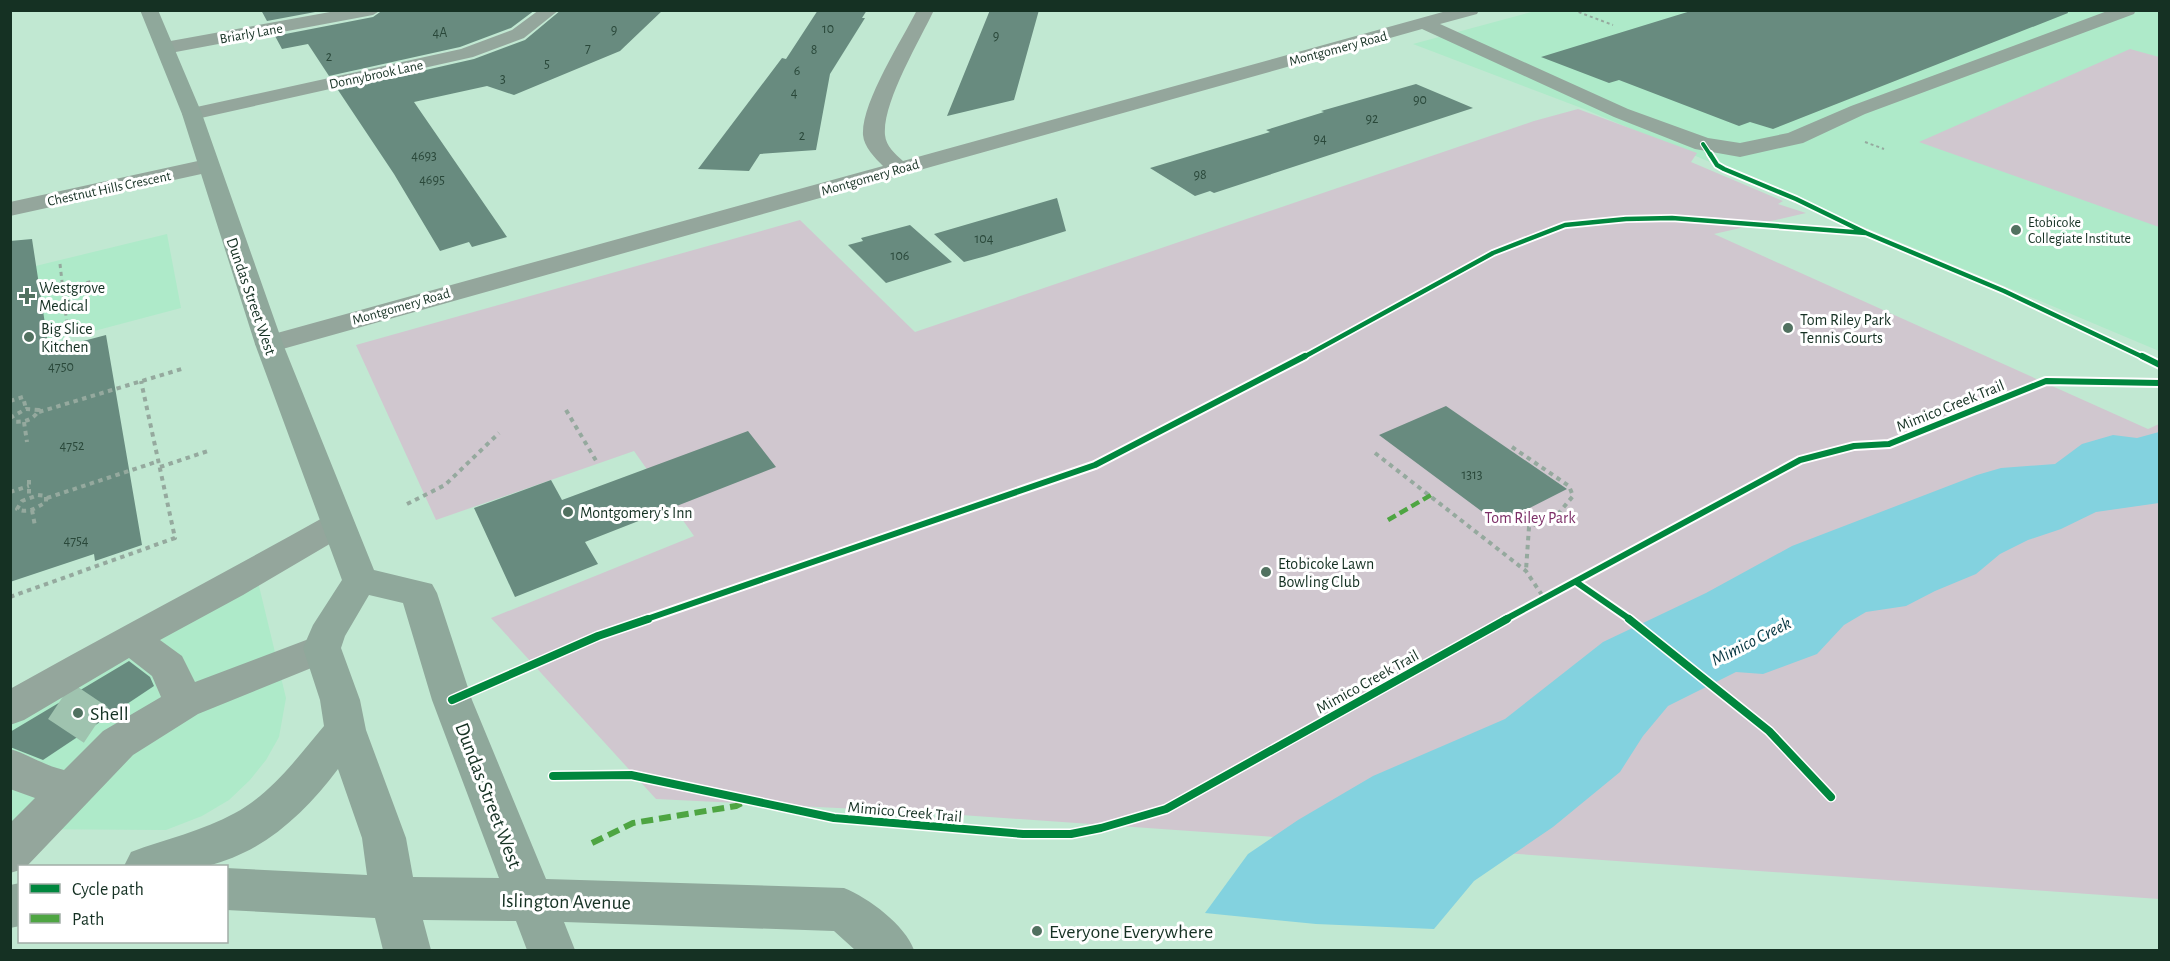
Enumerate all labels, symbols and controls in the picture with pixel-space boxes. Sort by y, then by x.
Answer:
street label: Briarly Lane [219,22,284,46]
house number: 10 [822,22,834,36]
house number: 9 [611,23,617,37]
house number: 4A [433,26,447,40]
house number: 9 [993,29,999,43]
street label: Montgomery Road [1288,29,1389,69]
house number: 7 [585,41,591,55]
house number: 8 [811,43,817,57]
house number: 2 [326,50,332,64]
house number: 5 [544,57,550,71]
street label: Donnybrook Lane [328,58,424,92]
house number: 6 [794,64,800,78]
house number: 3 [500,72,506,86]
house number: 4 [791,86,798,100]
house number: 90 [1413,93,1427,107]
house number: 92 [1366,112,1378,126]
house number: 2 [799,129,805,143]
house number: 94 [1313,132,1327,146]
house number: 4693 [411,149,437,163]
street label: Montgomery Road [820,157,921,199]
house number: 98 [1193,168,1207,182]
street label: Chestnut Hills Crescent [46,169,173,209]
house number: 4695 [419,173,445,187]
place label: Etobicoke Collegiate Institute [2028,216,2131,246]
marker: Etobicoke Collegiate Institute [2009,223,2023,237]
house number: 104 [975,232,994,246]
street label: Dundas Street West [223,236,279,357]
house number: 106 [891,249,909,263]
place label: Westgrove Medical [39,280,105,314]
street label: Montgomery Road [351,286,452,328]
marker: Westgrove Medical [20,289,34,303]
place label: Tom Riley Park Tennis Courts [1800,312,1892,346]
place label: Big Slice Kitchen [41,321,93,355]
marker: Tom Riley Park Tennis Courts [1781,321,1795,335]
marker: Big Slice Kitchen [22,330,36,344]
house number: 4750 [48,360,74,374]
street label: Mimico Creek Trail [1894,377,2007,435]
house number: 4752 [60,439,84,453]
house number: 1313 [1461,468,1483,482]
marker: Montgomery's Inn [561,505,575,519]
place label: Montgomery's Inn [580,505,693,522]
park label: Tom Riley Park [1484,510,1576,527]
house number: 4754 [63,534,89,548]
place label: Etobicoke Lawn Bowling Club [1278,556,1374,590]
marker: Etobicoke Lawn Bowling Club [1259,565,1273,579]
water label: Mimico Creek [1709,614,1794,670]
street label: Mimico Creek Trail [1313,647,1422,717]
place label: Shell [90,704,129,724]
marker: Shell [71,706,85,720]
street label: Dundas Street West [451,720,525,871]
street label: Mimico Creek Trail [847,799,963,825]
legend [18,865,228,943]
text: Cycle path [72,881,144,899]
street label: Islington Avenue [501,891,631,913]
text: Path [72,911,104,929]
place label: Everyone Everywhere [1049,922,1213,942]
marker: Everyone Everywhere [1030,924,1044,938]

